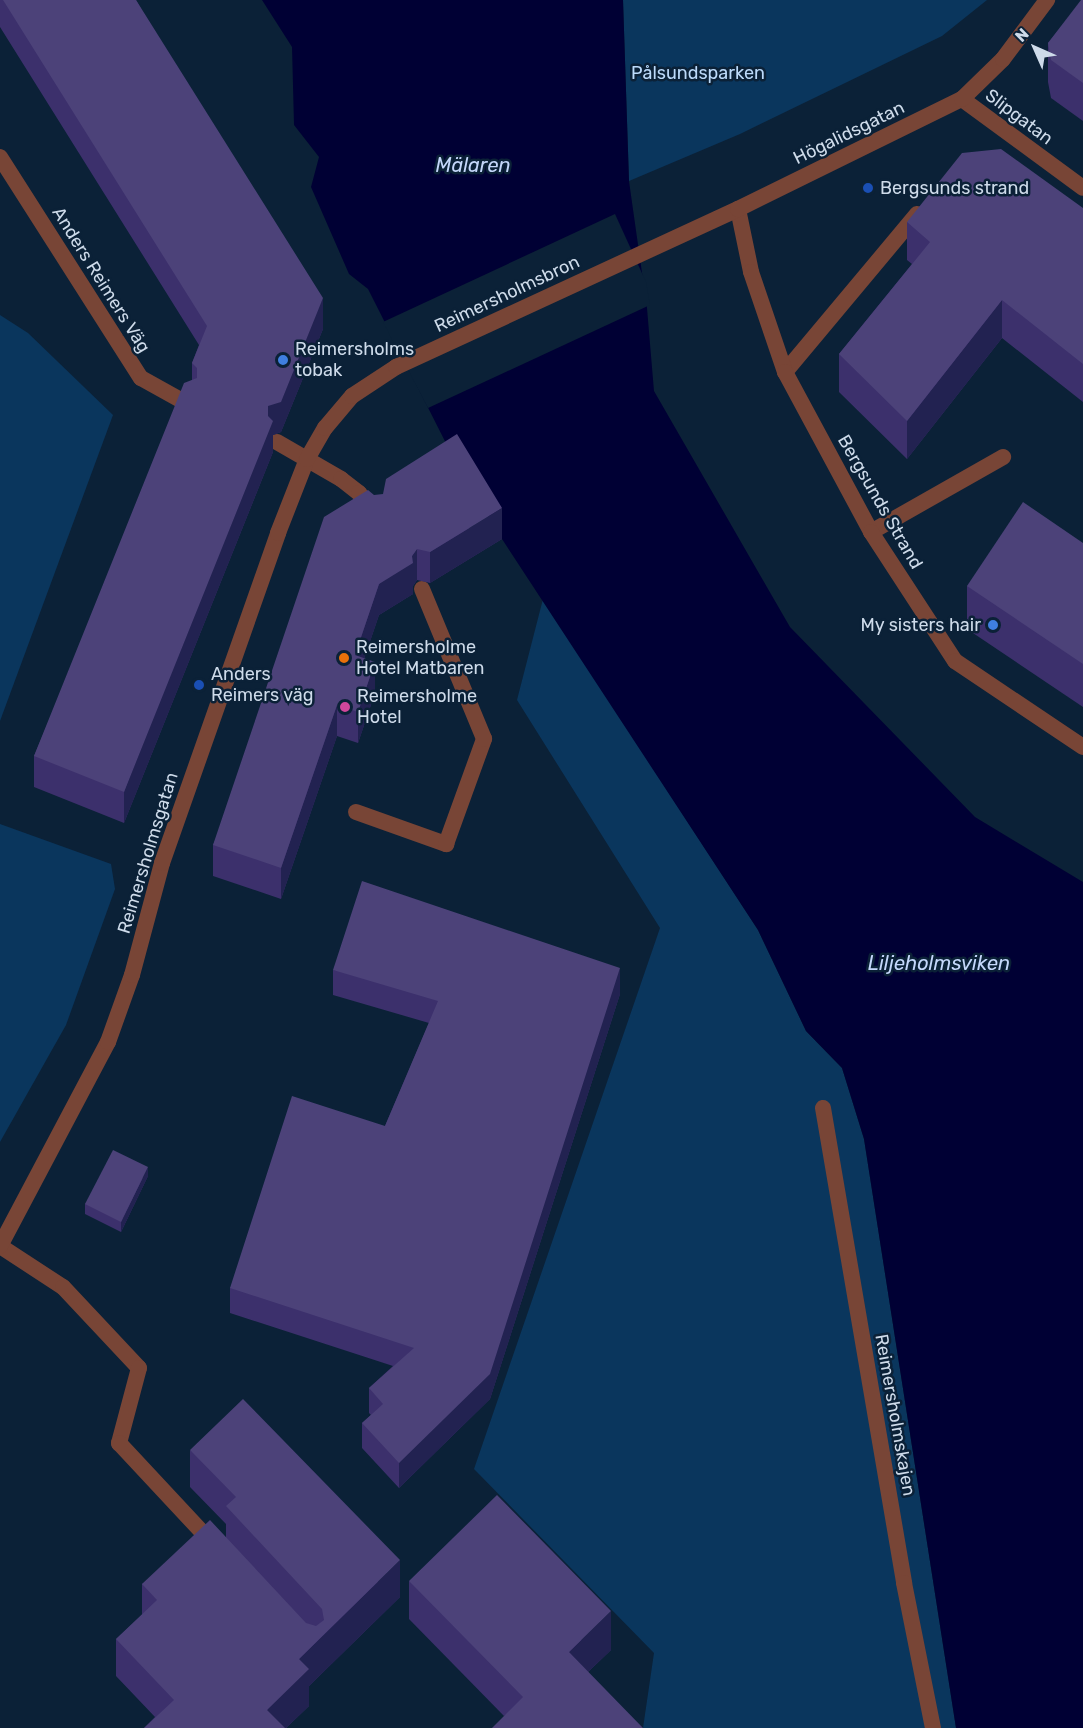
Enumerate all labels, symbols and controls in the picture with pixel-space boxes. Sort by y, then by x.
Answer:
north arrow [1005,18,1065,78]
text: N [1011,24,1033,46]
park label: Pålsundsparken [631,62,765,84]
street label: Slipgatan [981,85,1057,149]
street label: Högalidsgatan [790,97,908,169]
water label: Mälaren [435,153,511,177]
place label: Bergsunds strand [880,177,1029,199]
marker: Bergsunds strand [861,181,875,195]
street label: Anders Reimers Väg [47,203,155,357]
street label: Reimersholmsbron [431,251,583,337]
place label: Reimersholms tobak [295,339,414,382]
marker: Reimersholms tobak [276,353,290,367]
street label: Bergsunds Strand [833,431,927,573]
place label: My sisters hair [860,614,981,636]
marker: My sisters hair [986,618,1000,632]
place label: Reimersholme Hotel Matbaren [356,637,484,680]
marker: Reimersholme Hotel Matbaren [337,651,351,665]
place label: Anders Reimers väg [211,664,314,706]
marker: Anders Reimers väg [192,678,206,692]
place label: Reimersholme Hotel [357,686,477,728]
marker: Reimersholme Hotel [338,700,352,714]
street label: Reimersholmsgatan [113,770,183,936]
water label: Liljeholmsviken [868,951,1010,975]
street label: Reimersholmskajen [870,1332,920,1498]

